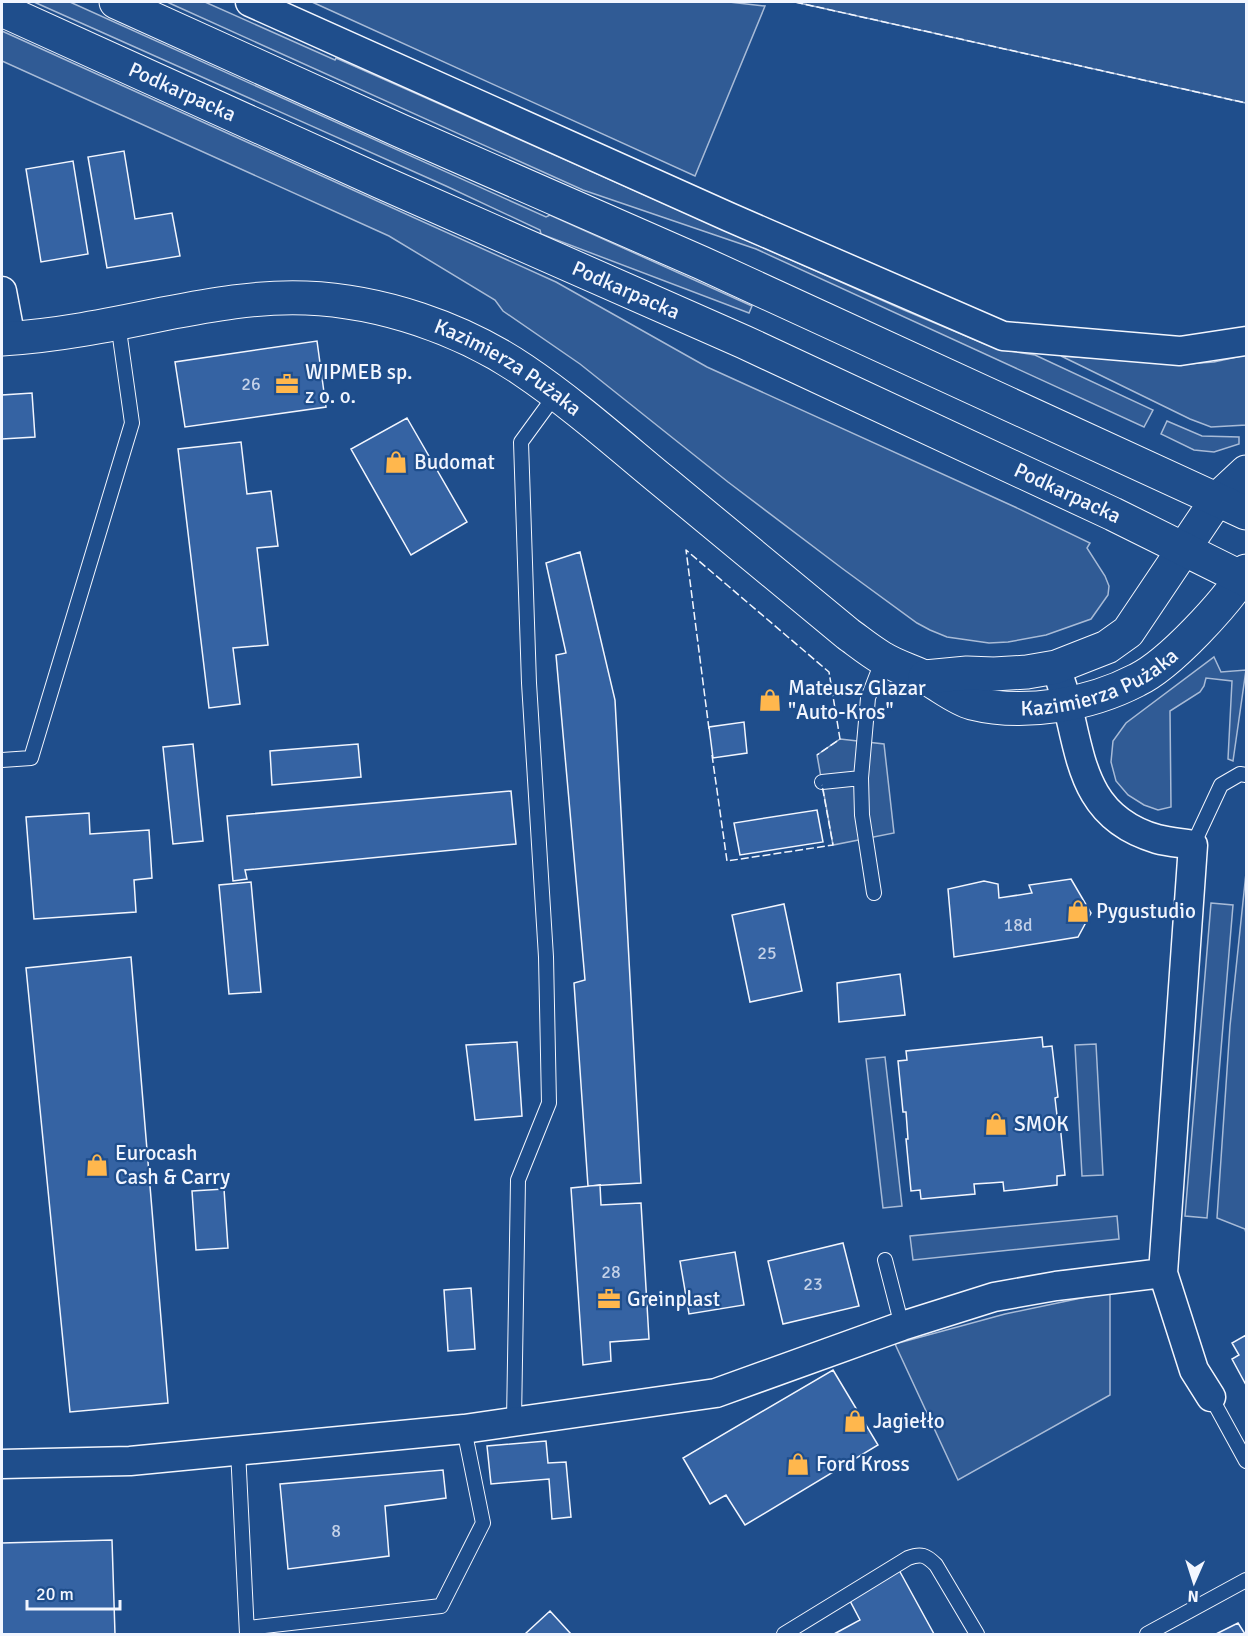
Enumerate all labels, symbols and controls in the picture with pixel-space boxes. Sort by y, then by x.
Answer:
street label: Podkarpacka [124,56,240,127]
street label: Podkarpacka [568,255,684,325]
street label: Kazimierza Pużaka [431,313,587,421]
place label: WIPMEB sp. z o. o. [305,359,413,409]
office icon: WIPMEB sp. z o. o. [274,371,300,397]
house number: 26 [241,373,261,395]
shop icon: Budomat [383,449,409,475]
place label: Budomat [414,449,495,475]
street label: Podkarpacka [1010,457,1126,529]
street label: Kazimierza Pużaka [1020,643,1183,722]
place label: Mateusz Glazar "Auto-Kros" [788,675,926,725]
shop icon: Mateusz Glazar "Auto-Kros" [757,687,783,713]
shop icon: Pygustudio [1065,898,1091,924]
place label: Pygustudio [1096,898,1196,924]
house number: 18d [1004,914,1032,936]
house number: 25 [757,942,777,964]
shop icon: SMOK [983,1111,1009,1137]
place label: SMOK [1014,1111,1069,1137]
place label: Eurocash Cash & Carry [115,1140,230,1190]
shop icon: Eurocash Cash & Carry [84,1152,110,1178]
house number: 28 [601,1261,621,1283]
house number: 23 [803,1273,823,1295]
office icon: Greinplast [596,1286,622,1312]
place label: Greinplast [627,1286,720,1312]
shop icon: Jagiełło [842,1408,868,1434]
place label: Jagiełło [873,1408,945,1434]
shop icon: Ford Kross [785,1451,811,1477]
place label: Ford Kross [816,1451,910,1477]
house number: 8 [331,1520,341,1542]
north arrow [1164,1552,1224,1612]
scale bar [27,1573,120,1611]
text: 20 m [36,1583,74,1605]
text: N [1187,1586,1199,1606]

